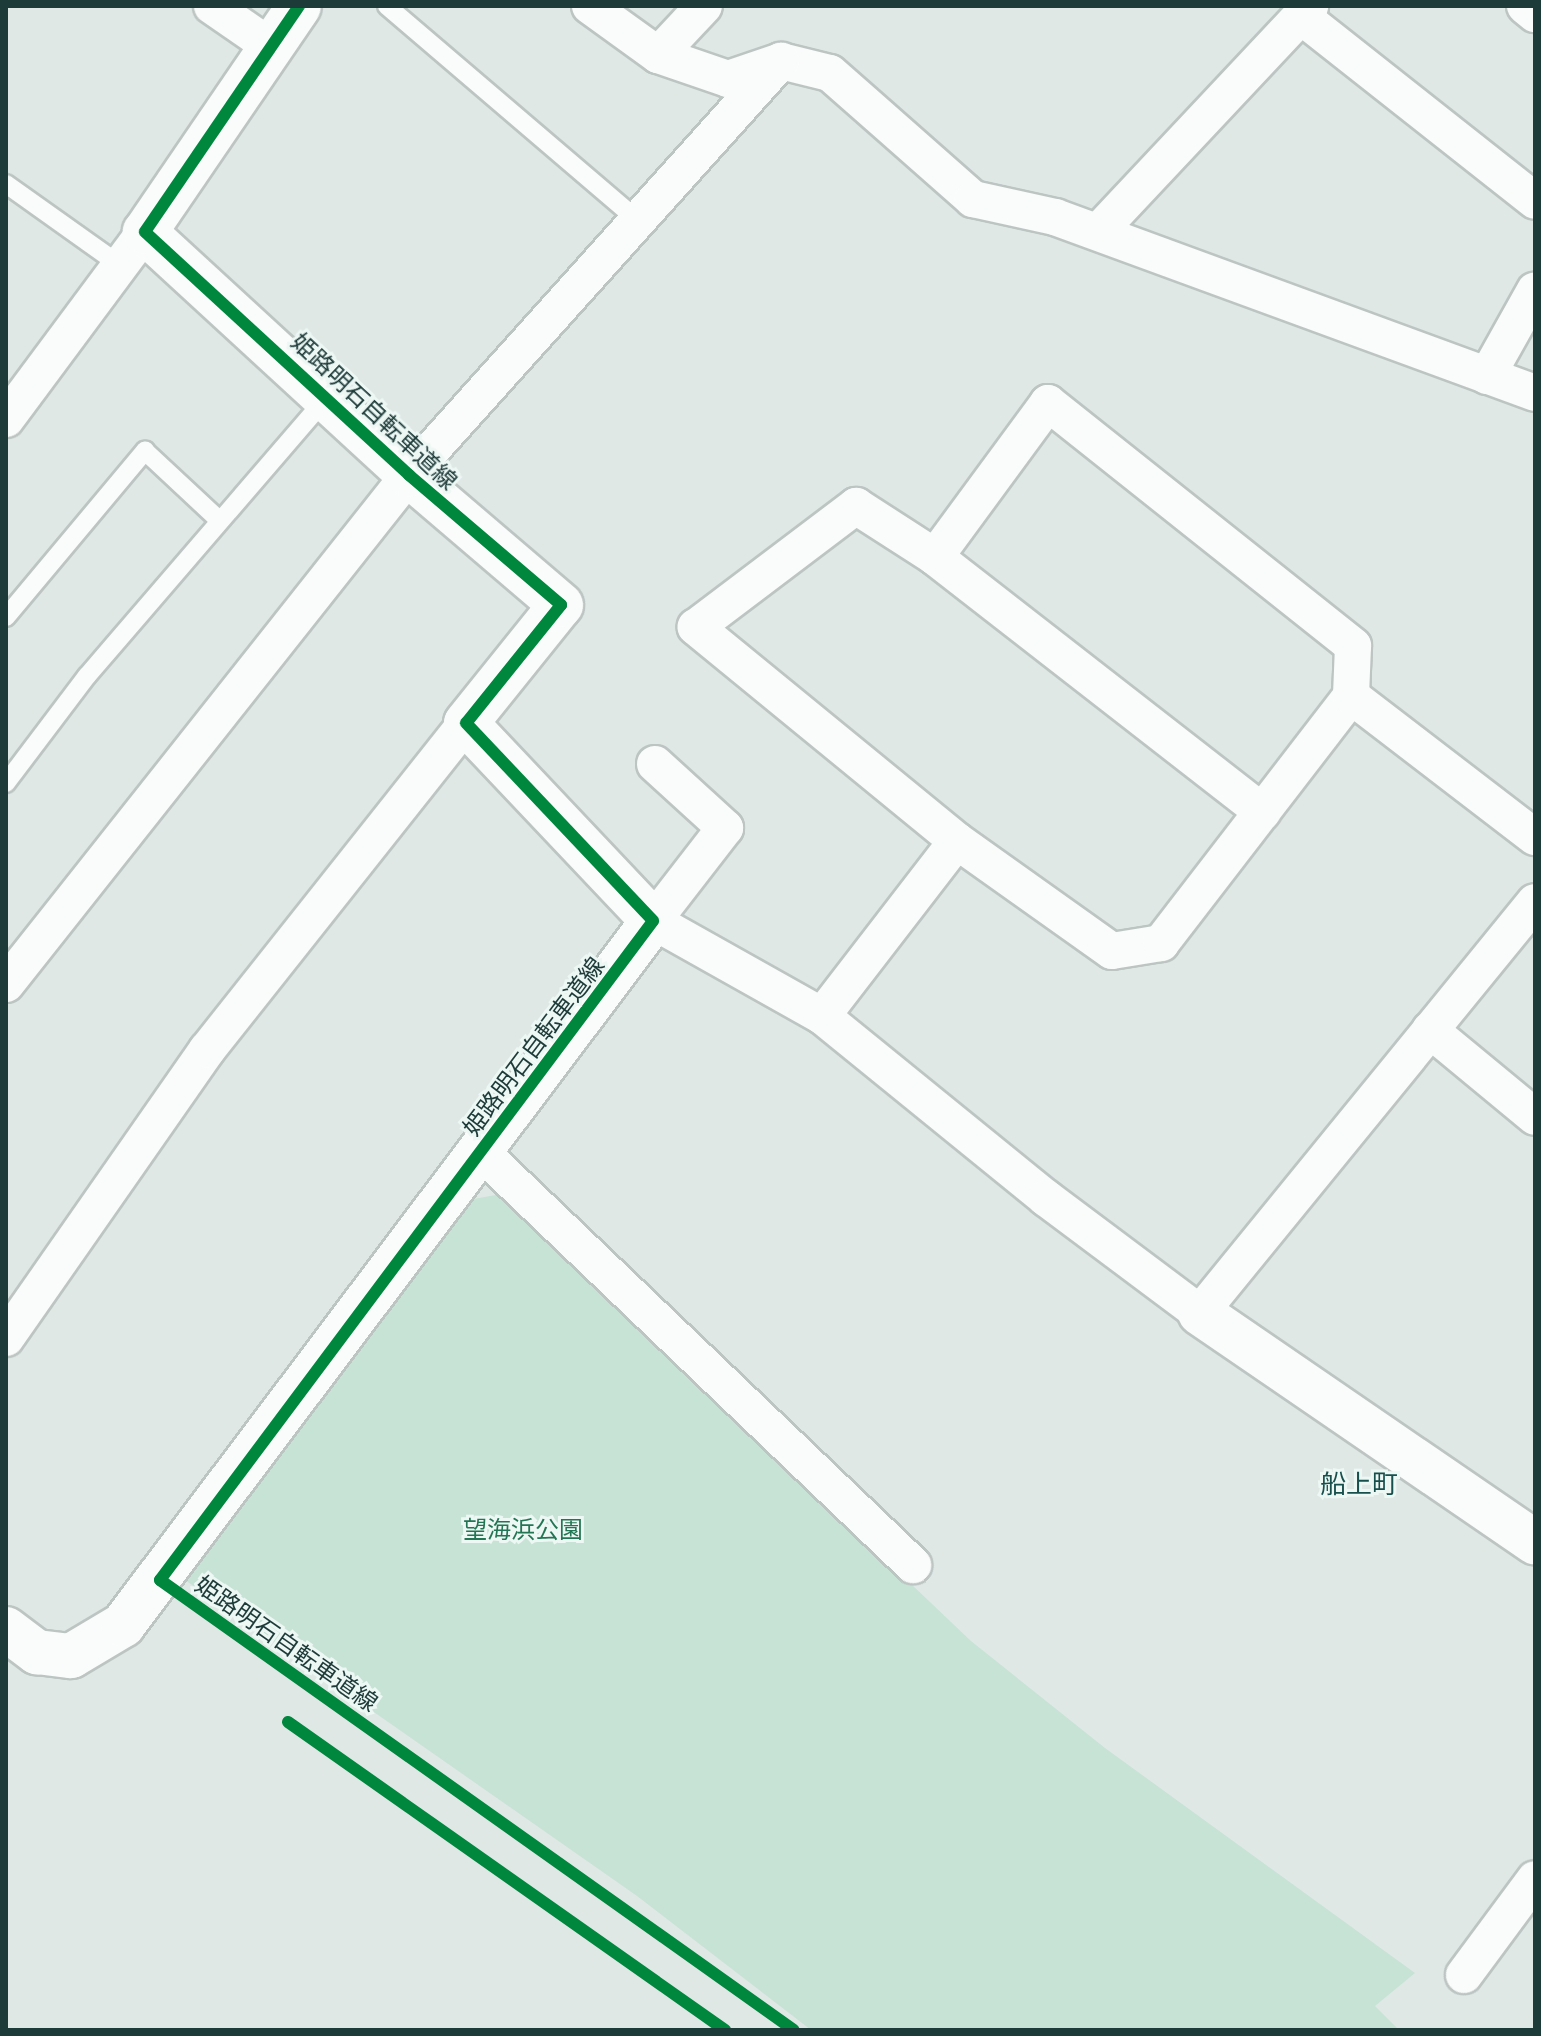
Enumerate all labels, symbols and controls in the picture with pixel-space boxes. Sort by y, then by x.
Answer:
street label: 姫路明石自転車道線 [286,327,464,495]
street label: 姫路明石自転車道線 [457,951,609,1141]
district label: 船上町 [1320,1468,1398,1500]
park label: 望海浜公園 [463,1515,583,1543]
street label: 姫路明石自転車道線 [190,1569,384,1717]

